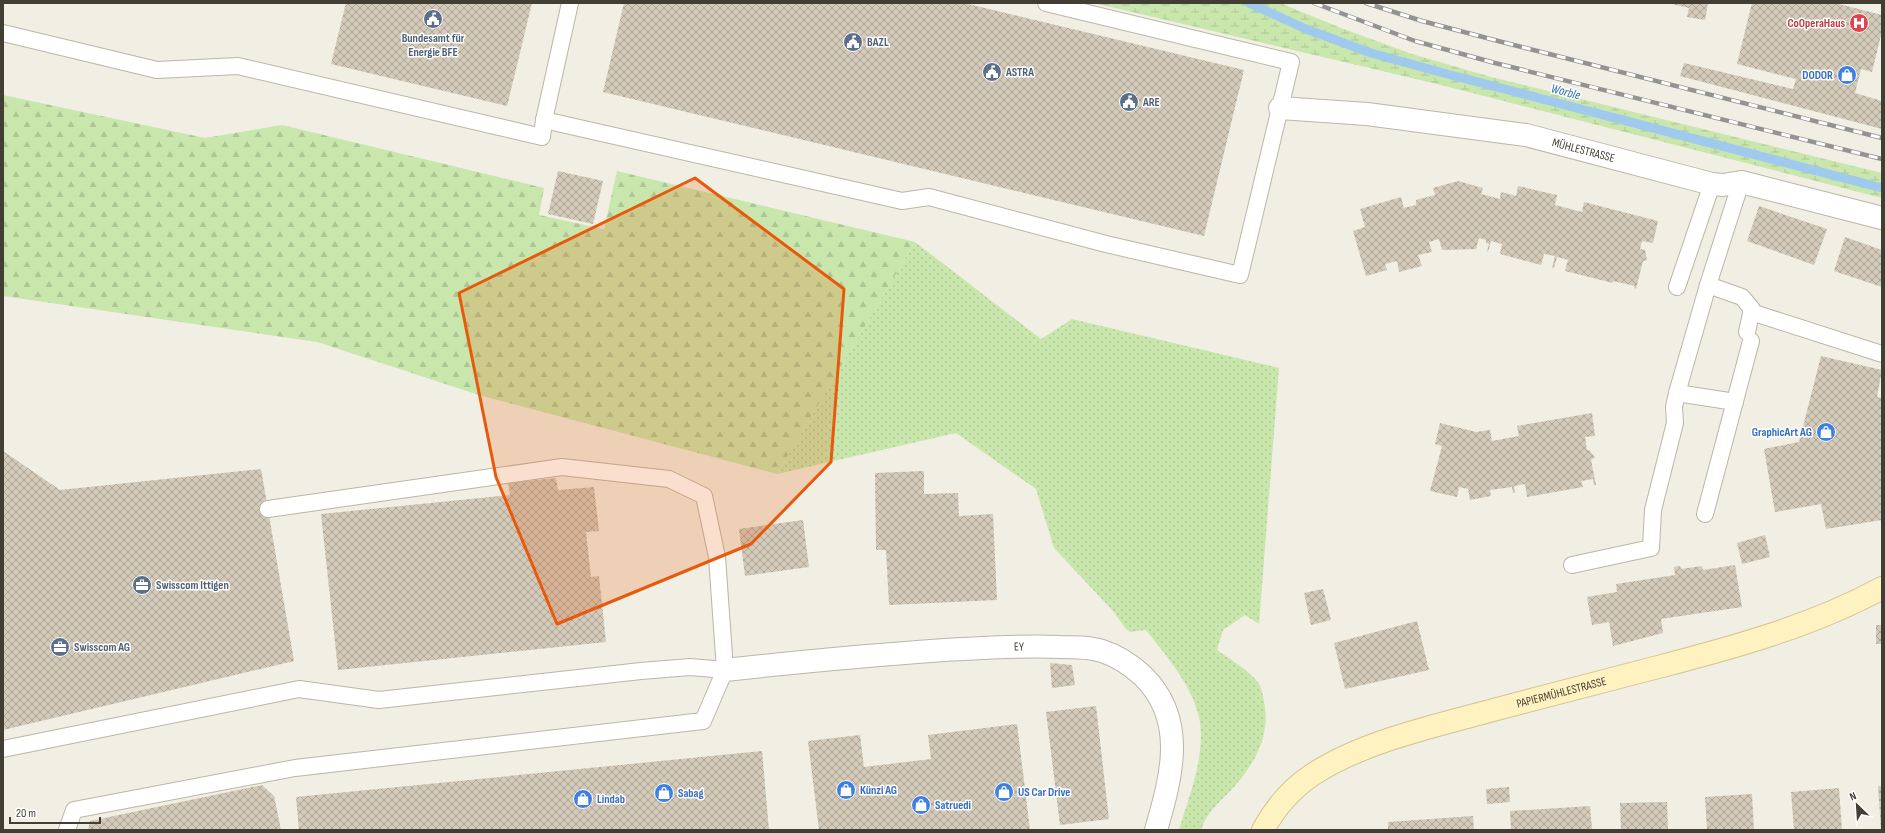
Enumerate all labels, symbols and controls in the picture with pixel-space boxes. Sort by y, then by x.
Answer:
public building icon: Bundesamt für Energie BFE [422,8,444,30]
hospital icon: CoOperaHaus [1848,12,1870,34]
place label: CoOperaHaus [1788,16,1845,31]
place label: Bundesamt für Energie BFE [402,31,465,60]
public building icon: BAZL [842,31,864,53]
place label: BAZL [867,35,889,50]
public building icon: ASTRA [981,61,1003,83]
shop icon: DODOR [1836,64,1858,86]
place label: ASTRA [1005,65,1034,80]
place label: DODOR [1802,68,1833,83]
water label: Worble [1549,80,1582,104]
public building icon: ARE [1118,91,1140,113]
place label: ARE [1142,95,1160,110]
street label: MÜHLESTRASSE [1550,135,1616,166]
shop icon: GraphicArt AG [1815,421,1837,443]
place label: GraphicArt AG [1752,425,1812,440]
office icon: Swisscom Ittigen [131,574,153,596]
place label: Swisscom Ittigen [156,578,229,593]
office icon: Swisscom AG [49,636,71,658]
street label: EY [1014,639,1024,655]
place label: Swisscom AG [74,640,130,655]
street label: PAPIERMÜHLESTRASSE [1515,674,1608,712]
shop icon: Künzi AG [835,779,857,801]
shop icon: US Car Drive [993,781,1015,803]
shop icon: Sabag [653,782,675,804]
place label: Künzi AG [860,783,897,798]
place label: US Car Drive [1018,785,1070,800]
north arrow [1837,785,1877,825]
place label: Sabag [678,786,703,801]
shop icon: Lindab [572,788,594,810]
text: N [1848,789,1859,804]
place label: Lindab [597,792,625,807]
shop icon: Satruedi [910,794,932,816]
place label: Satruedi [935,798,971,813]
scale bar [10,799,100,825]
text: 20 m [16,806,36,821]

